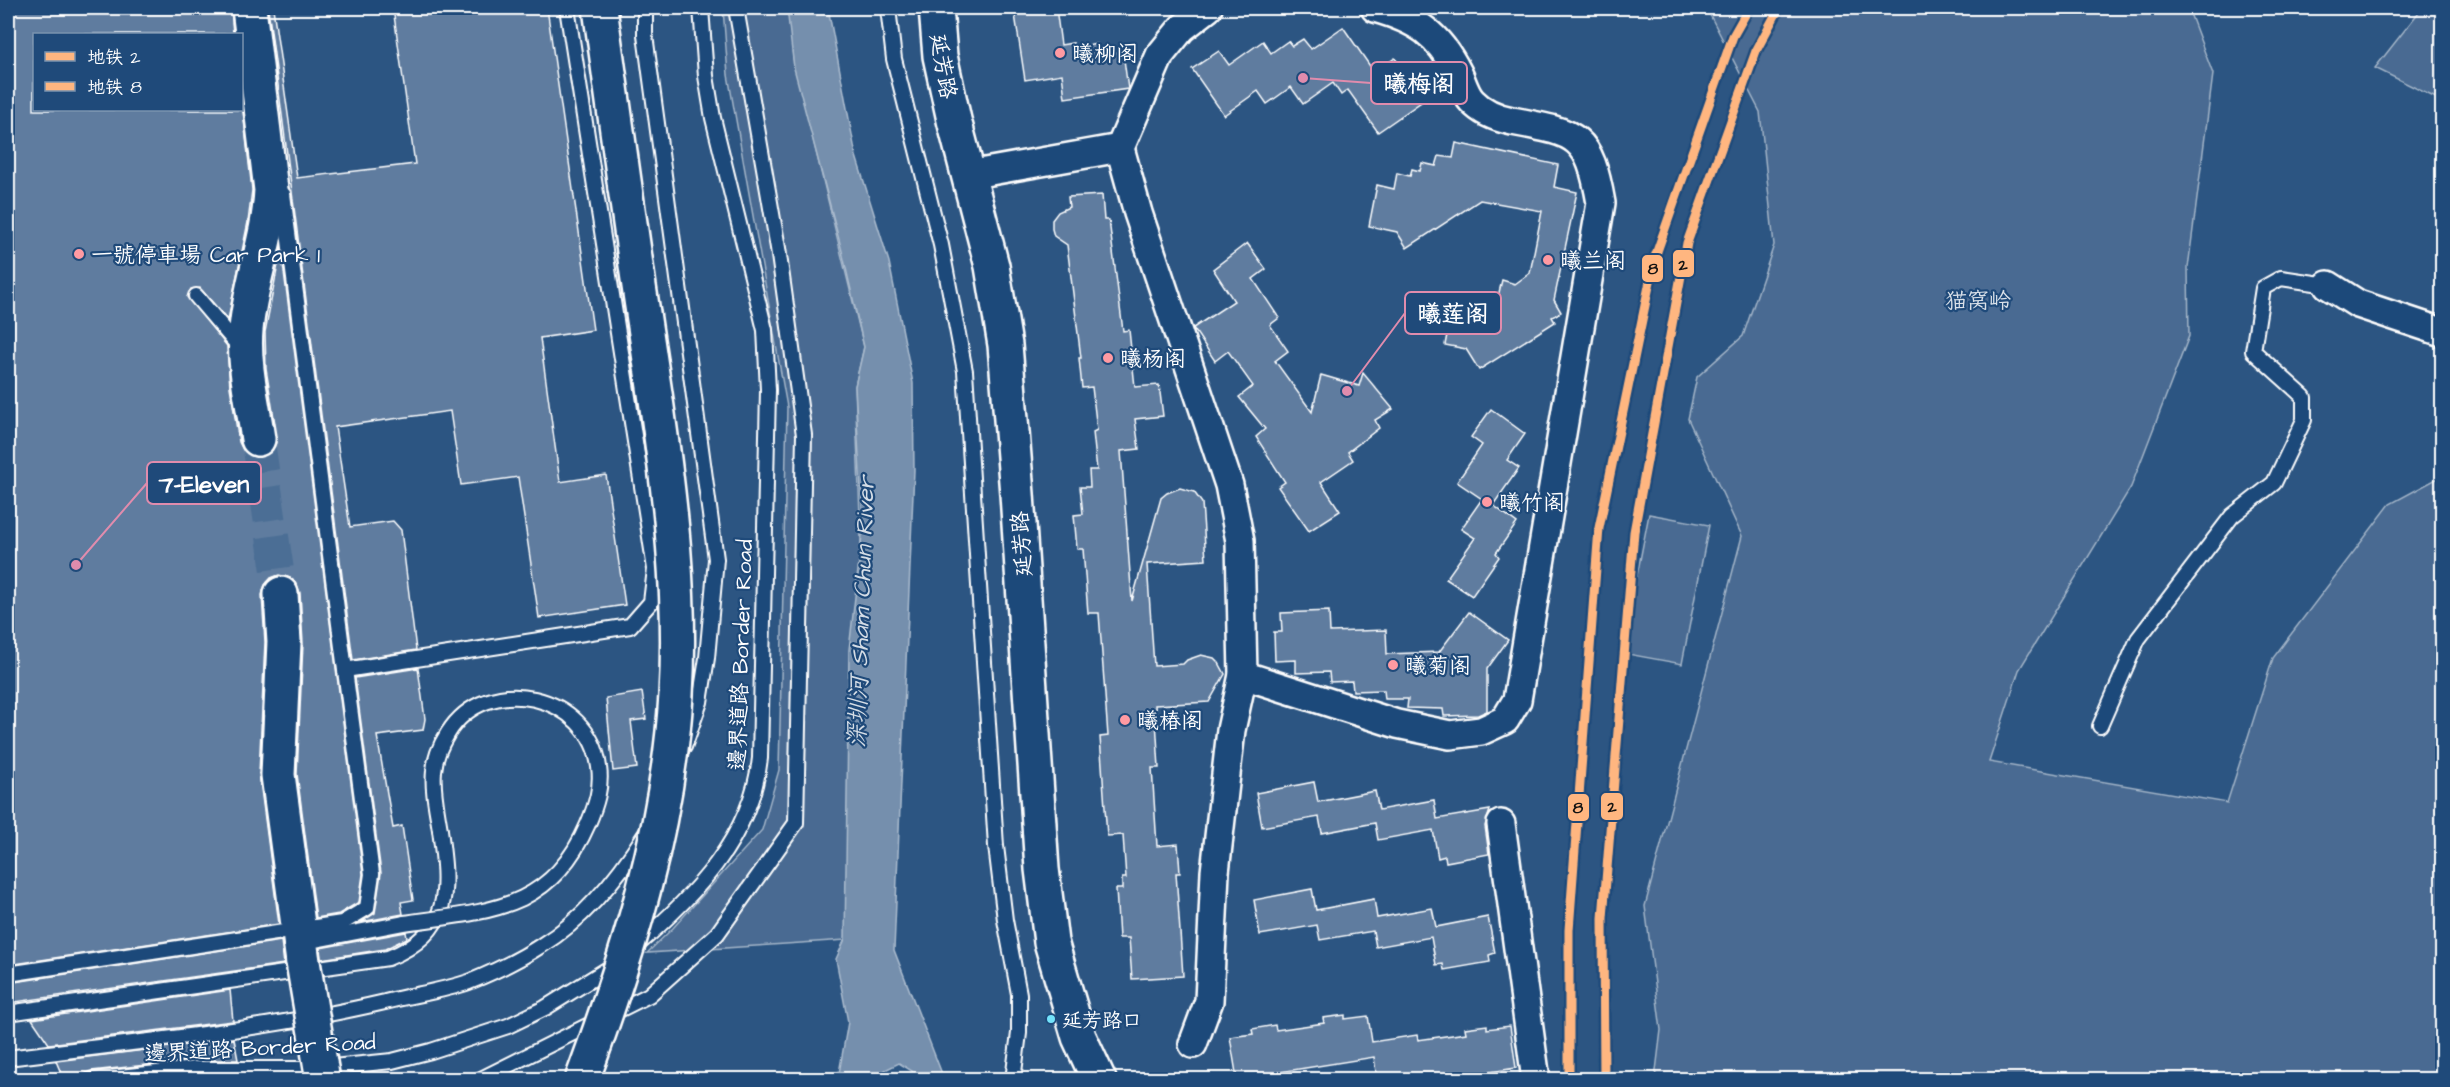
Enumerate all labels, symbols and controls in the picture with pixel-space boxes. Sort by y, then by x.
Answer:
street label: 延芳路 [922,31,964,101]
legend [33,33,243,111]
place label: 曦柳阁 [1072,39,1138,70]
text: 地铁 2 [87,45,141,70]
marker: 曦柳阁 [1053,46,1067,60]
callout: 曦梅阁 [1371,62,1467,104]
text: 曦梅阁 [1383,68,1455,102]
text: 地铁 8 [87,75,142,100]
place label: 一號停車場 Car Park 1 [91,240,320,271]
place label: 曦兰阁 [1560,246,1626,277]
marker: 一號停車場 Car Park 1 [72,247,86,261]
line badge: 2 [1672,249,1695,278]
marker: 曦兰阁 [1541,253,1555,267]
line badge: 8 [1641,254,1664,283]
text: 2 [1677,254,1688,276]
text: 8 [1648,258,1659,280]
park label: 猫窝岭 [1945,286,2011,317]
callout: 曦莲阁 [1405,292,1501,334]
text: 曦莲阁 [1417,298,1489,332]
place label: 曦杨阁 [1120,344,1186,375]
marker: 曦杨阁 [1101,351,1115,365]
callout: 7-Eleven [147,462,261,504]
text: 7-Eleven [158,468,249,502]
water label: 深圳河 Sham Chun River [840,473,884,748]
place label: 曦竹阁 [1499,488,1565,519]
marker: 曦竹阁 [1480,495,1494,509]
street label: 延芳路 [1005,510,1040,578]
street label: 邊界道路 Border Road [722,539,761,771]
place label: 曦菊阁 [1405,651,1471,682]
marker: 曦菊阁 [1386,658,1400,672]
place label: 曦椿阁 [1137,706,1203,737]
marker: 曦椿阁 [1118,713,1132,727]
line badge: 2 [1600,792,1624,821]
line badge: 8 [1567,793,1590,822]
text: 2 [1606,796,1617,818]
text: 8 [1573,797,1584,819]
place label: 延芳路口 [1062,1007,1142,1035]
marker: 延芳路口 [1045,1013,1057,1025]
street label: 邊界道路 Border Road [144,1027,377,1070]

